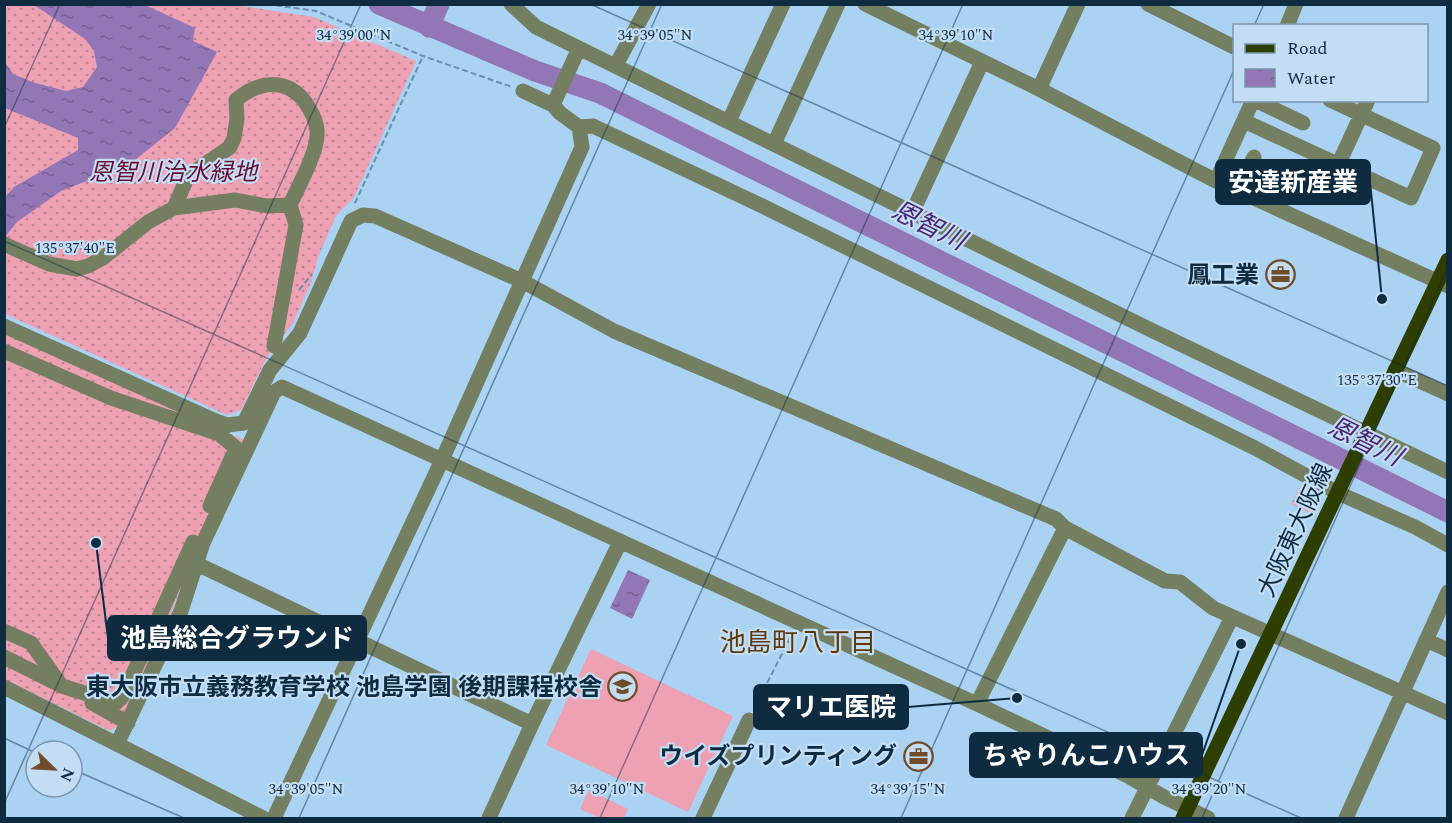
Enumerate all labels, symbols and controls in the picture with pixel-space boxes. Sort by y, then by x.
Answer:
text: 34°39'00"N [317,24,392,47]
text: 34°39'05"N [618,24,693,47]
text: 34°39'10"N [919,24,994,47]
legend [1233,24,1428,102]
text: Road [1287,35,1328,62]
text: Water [1287,65,1335,92]
park label: 恩智川治水緑地 [89,155,260,191]
callout: 安達新産業 [1216,160,1370,204]
text: 安達新産業 [1228,163,1358,203]
water label: 恩智川 [885,191,975,262]
text: 135°37'40"E [35,237,115,260]
place label: 鳳工業 [1187,258,1259,294]
office icon: 鳳工業 [1264,259,1296,291]
text: 135°37'30"E [1337,369,1417,392]
water label: 恩智川 [1321,407,1411,478]
street label: 大阪東大阪線 [1249,458,1343,603]
callout: 池島総合グラウンド [108,616,366,660]
text: 池島総合グラウンド [120,619,354,659]
district label: 池島町八丁目 [720,623,876,663]
place label: 東大阪市立義務教育学校 池島学園 後期課程校舎 [86,670,602,706]
school or university icon: 東大阪市立義務教育学校 池島学園 後期課程校舎 [607,671,639,703]
callout: マリエ医院 [754,685,908,729]
text: マリエ医院 [766,688,896,728]
callout: ちゃりんこハウス [970,733,1202,777]
text: ちゃりんこハウス [982,736,1190,776]
north arrow [24,739,84,799]
place label: ウイズプリンティング [659,739,897,775]
office icon: ウイズプリンティング [902,740,934,772]
text: N [53,764,80,786]
text: 34°39'05"N [269,778,344,801]
text: 34°39'10"N [570,778,645,801]
text: 34°39'15"N [871,778,946,801]
text: 34°39'20"N [1172,778,1247,801]

